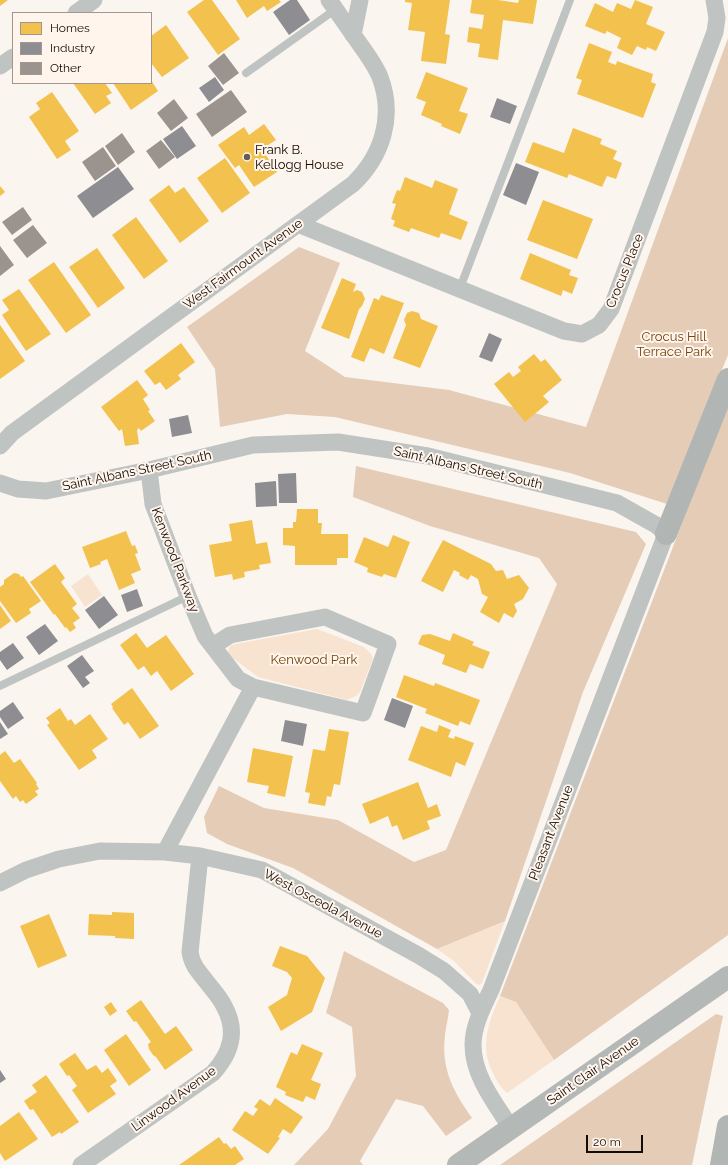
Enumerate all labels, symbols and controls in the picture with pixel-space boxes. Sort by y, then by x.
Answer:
legend [12,12,152,84]
text: Homes [50,21,90,35]
text: Industry [50,41,95,55]
text: Other [50,61,81,75]
place label: Frank B. Kellogg House [255,142,344,173]
marker: Frank B. Kellogg House [242,152,252,162]
street label: West Fairmount Avenue [180,215,306,313]
street label: Crocus Place [603,232,647,310]
park label: Crocus Hill Terrace Park [637,329,711,360]
street label: Saint Albans Street South [392,443,544,493]
street label: Saint Albans Street South [61,448,213,494]
street label: Kenwood Parkway [148,505,202,615]
park label: Kenwood Park [271,652,357,668]
street label: Pleasant Avenue [526,783,576,883]
street label: West Osceola Avenue [261,866,385,942]
street label: Saint Clair Avenue [544,1033,642,1109]
street label: Linwood Avenue [129,1063,219,1135]
scale bar [588,1127,645,1153]
text: 20 m [593,1135,621,1149]

